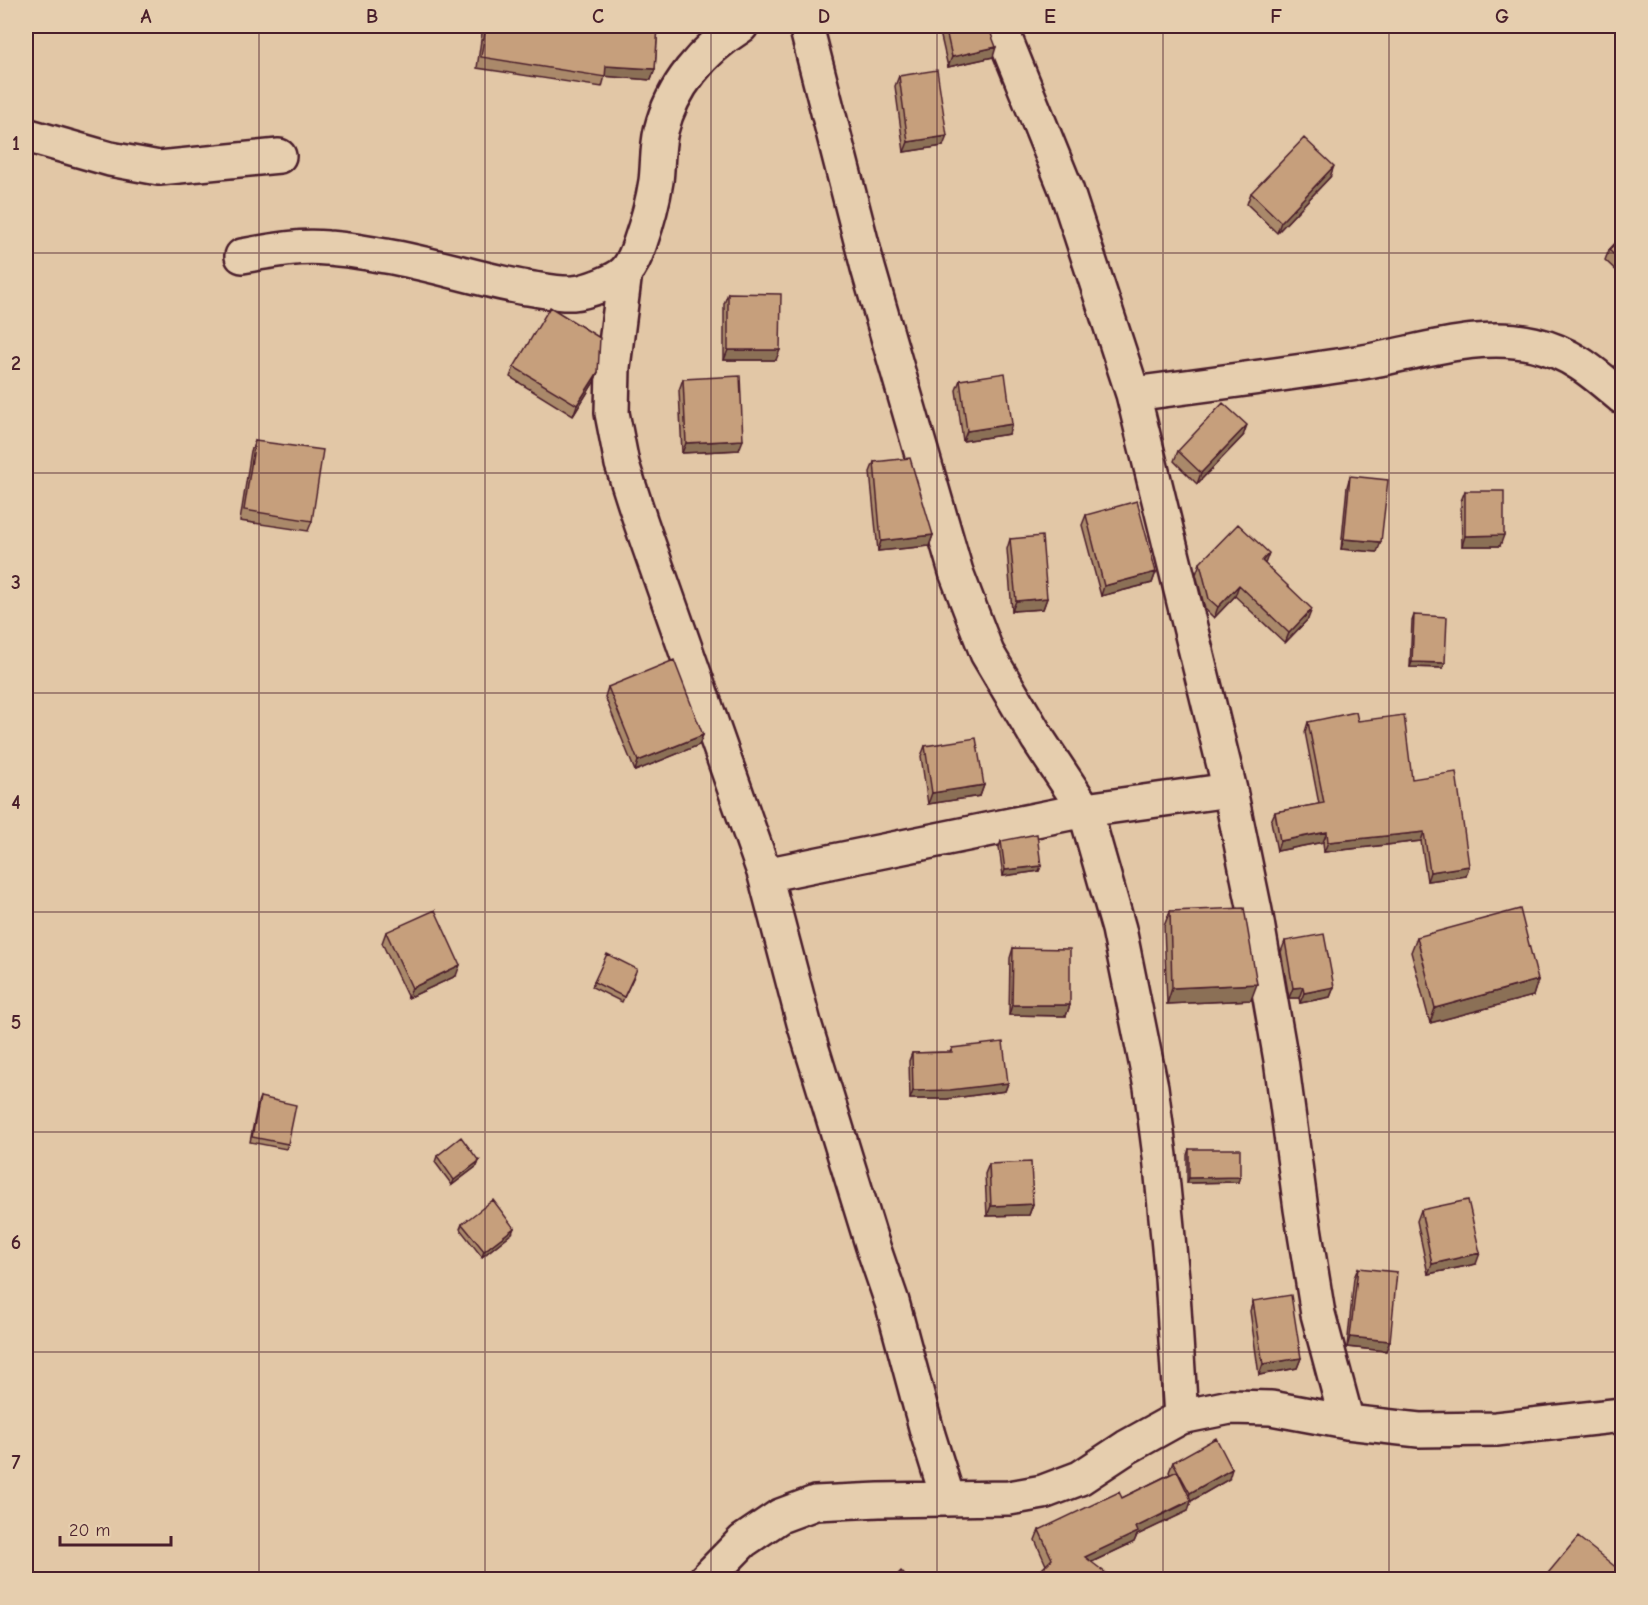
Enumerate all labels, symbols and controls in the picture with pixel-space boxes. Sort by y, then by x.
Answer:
text: A [140,5,152,28]
text: B [366,5,378,28]
text: C [592,5,604,28]
text: D [818,5,830,28]
text: E [1044,5,1056,28]
text: F [1270,5,1282,28]
text: G [1495,5,1509,28]
text: 1 [12,132,20,155]
text: 2 [11,352,21,375]
text: 3 [11,571,21,594]
text: 4 [11,791,21,814]
text: 5 [11,1011,21,1034]
text: 6 [11,1231,21,1254]
text: 7 [12,1451,21,1474]
scale bar [60,1509,171,1547]
text: 20 m [69,1520,110,1541]

